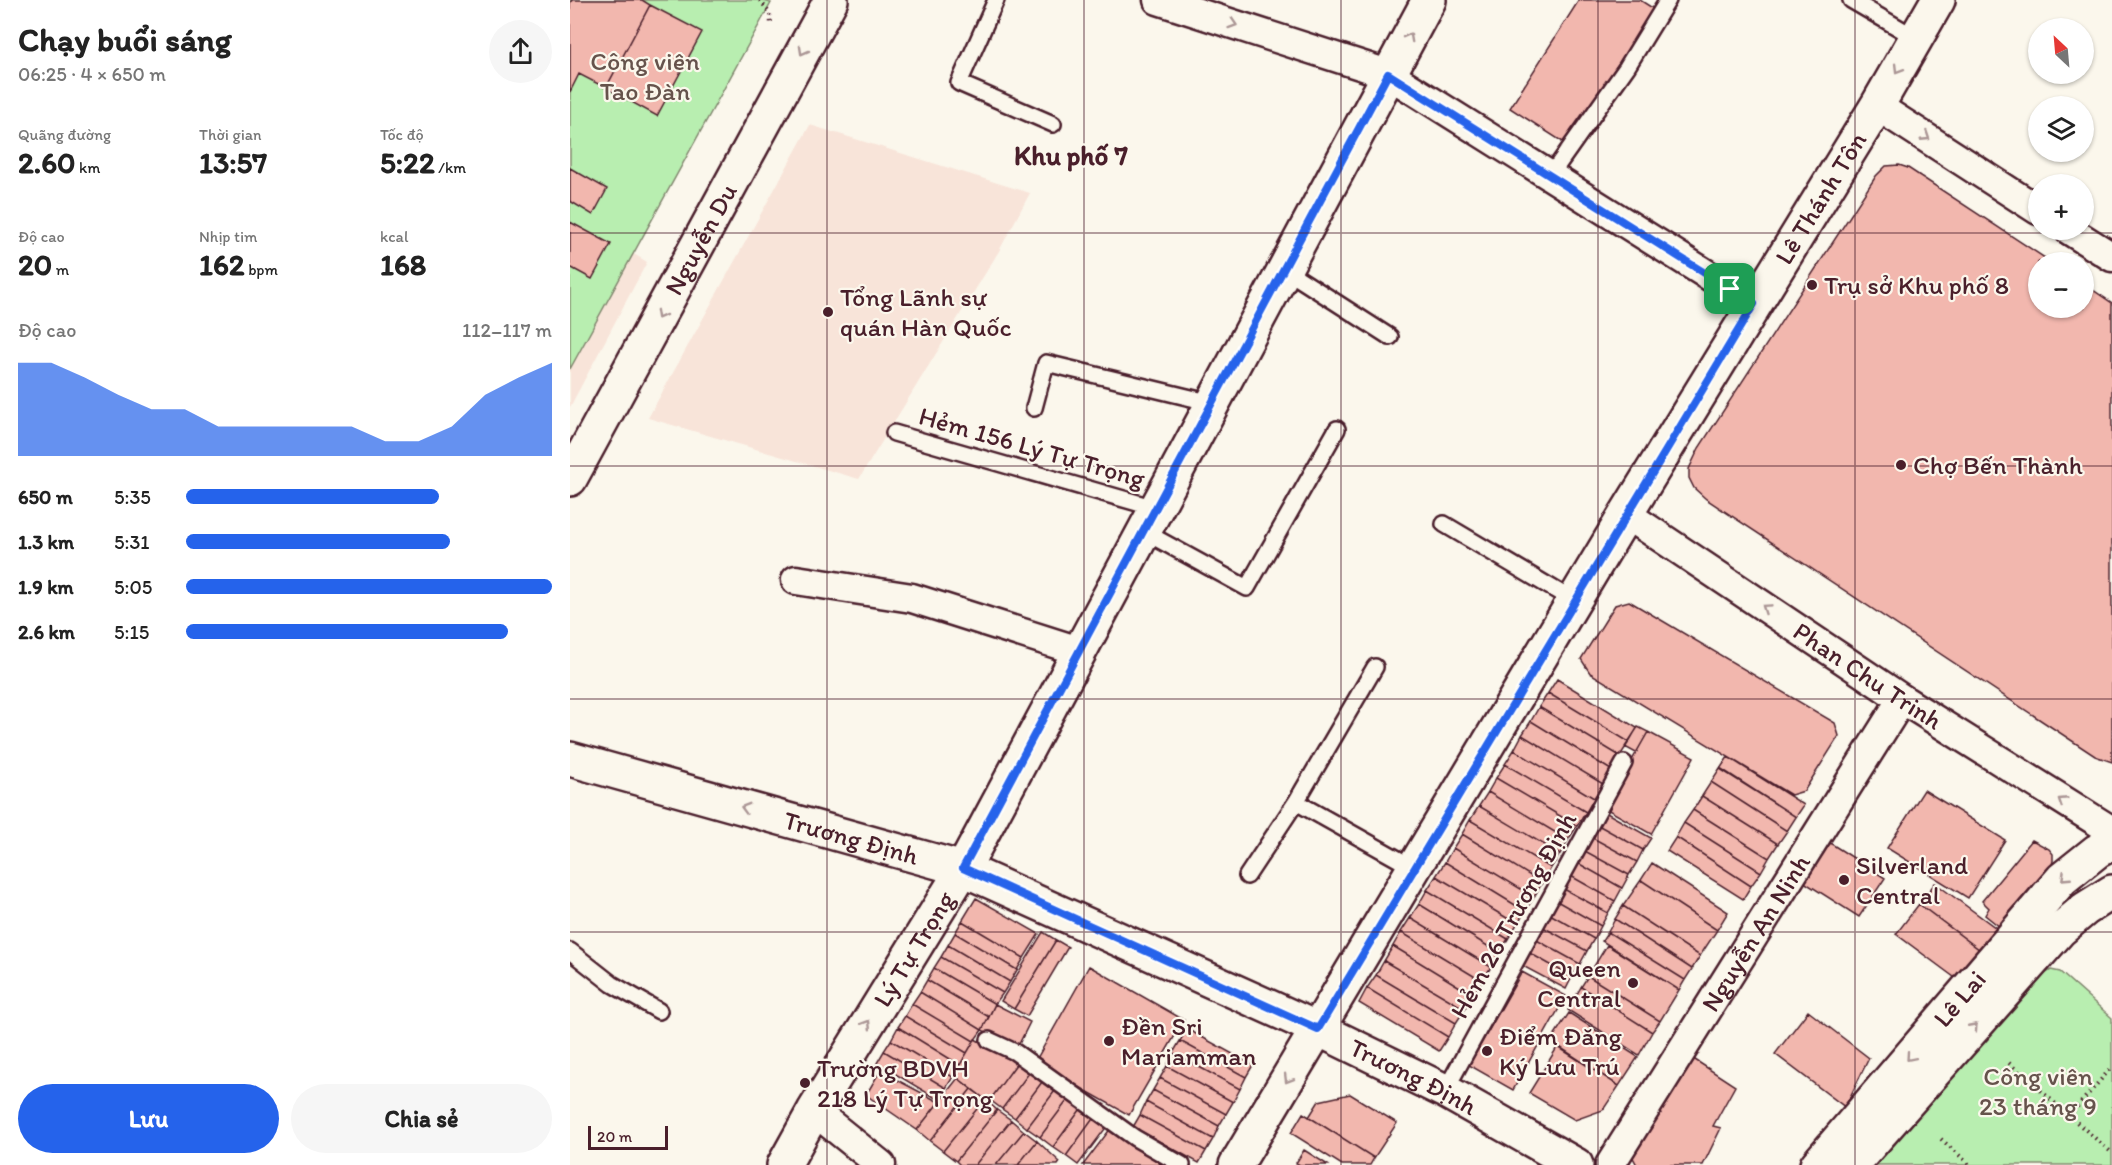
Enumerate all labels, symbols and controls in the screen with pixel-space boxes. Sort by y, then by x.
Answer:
one-way arrow [1227,17,1238,30]
north arrow [2028,18,2094,84]
map controls [2028,18,2094,318]
text: Chạy buổi sáng [18,20,232,59]
button: share [489,20,552,83]
one-way arrow [1402,33,1413,43]
park label: Công viên Tao Đàn [590,45,700,107]
one-way arrow [799,45,810,56]
text: 06:25 · 4 × 650 m [18,62,166,86]
one-way arrow [1894,63,1906,73]
button: layers [2028,96,2094,162]
text: Quãng đường [18,125,111,144]
text: Thời gian [199,125,262,144]
text: Tốc độ [380,125,424,144]
street label: Lê Thánh Tôn [1768,126,1873,270]
one-way arrow [1920,130,1930,142]
district label: Khu phố 7 [1014,139,1128,172]
text: 2.60 [18,144,76,181]
text: 13:57 [199,144,267,181]
text: 5:22 [380,144,435,181]
text: km [76,158,100,177]
text: /km [435,158,466,177]
button: + [2028,174,2094,240]
street label: Nguyễn Du [657,178,744,301]
text: Độ cao [18,227,65,246]
text: Nhịp tim [199,227,258,246]
text: kcal [380,227,408,246]
text: 20 [18,246,52,283]
text: 162 [199,246,245,283]
text: 168 [380,246,426,283]
button: − [2028,252,2094,318]
text: m [52,260,69,279]
text: bpm [245,260,278,279]
pin [1704,263,1755,314]
place label: Trụ sở Khu phố 8 [1824,269,2009,301]
icon: arrive [1713,272,1746,305]
marker: Trụ sở Khu phố 8 [1805,278,1819,292]
place label: Tổng Lãnh sự quán Hàn Quốc [840,281,1012,343]
marker: Tổng Lãnh sự quán Hàn Quốc [821,305,835,319]
one-way arrow [656,309,667,319]
text: Độ cao [18,318,76,342]
text: 112–117 m [462,318,552,342]
street label: Hẻm 156 Lý Tự Trọng [915,399,1149,495]
place label: Chợ Bến Thành [1913,449,2083,481]
marker: Chợ Bến Thành [1894,458,1908,472]
text: 650 m [18,485,73,509]
text: 5:35 [114,485,151,509]
text: 1.3 km [18,530,74,554]
text: 5:31 [114,530,150,554]
text: 1.9 km [18,575,74,599]
text: 5:05 [114,575,152,599]
one-way arrow [1762,604,1773,615]
street label: Phan Chu Trinh [1787,615,1949,736]
text: 2.6 km [18,620,75,644]
text: 5:15 [114,620,149,644]
one-way arrow [2058,797,2068,809]
one-way arrow [740,803,751,815]
street label: Trương Định [780,804,922,872]
street label: Hẻm 26 Trương Ðịnh [1443,806,1583,1024]
street label: Nguyễn An Ninh [1694,848,1817,1017]
place label: Silverland Central [1856,849,1968,911]
one-way arrow [2061,870,2072,881]
marker: Silverland Central [1837,873,1851,887]
street label: Lý Tự Trọng [866,885,962,1013]
place label: Queen Central [1537,952,1621,1014]
street label: Lê Lai [1926,964,1993,1034]
marker: Queen Central [1626,976,1640,990]
place label: Đền Sri Mariamman [1121,1010,1257,1072]
one-way arrow [860,1020,872,1030]
place label: Điểm Đăng Ký Lưu Trú [1499,1020,1623,1082]
one-way arrow [1967,1023,1978,1034]
street label: Trương Định [1344,1031,1483,1122]
marker: Đền Sri Mariamman [1102,1034,1116,1048]
marker: Điểm Đăng Ký Lưu Trú [1480,1044,1494,1058]
one-way arrow [1906,1050,1917,1061]
place label: Trường BDVH 218 Lý Tự Trọng [817,1052,994,1114]
park label: Công viên 23 tháng 9 [1979,1060,2097,1122]
one-way arrow [1283,1073,1295,1083]
marker: Trường BDVH 218 Lý Tự Trọng [798,1076,812,1090]
button: Lưu [18,1084,279,1153]
button: Chia sẻ [291,1084,552,1153]
scale bar [588,1123,668,1150]
text: 20 m [597,1127,632,1146]

